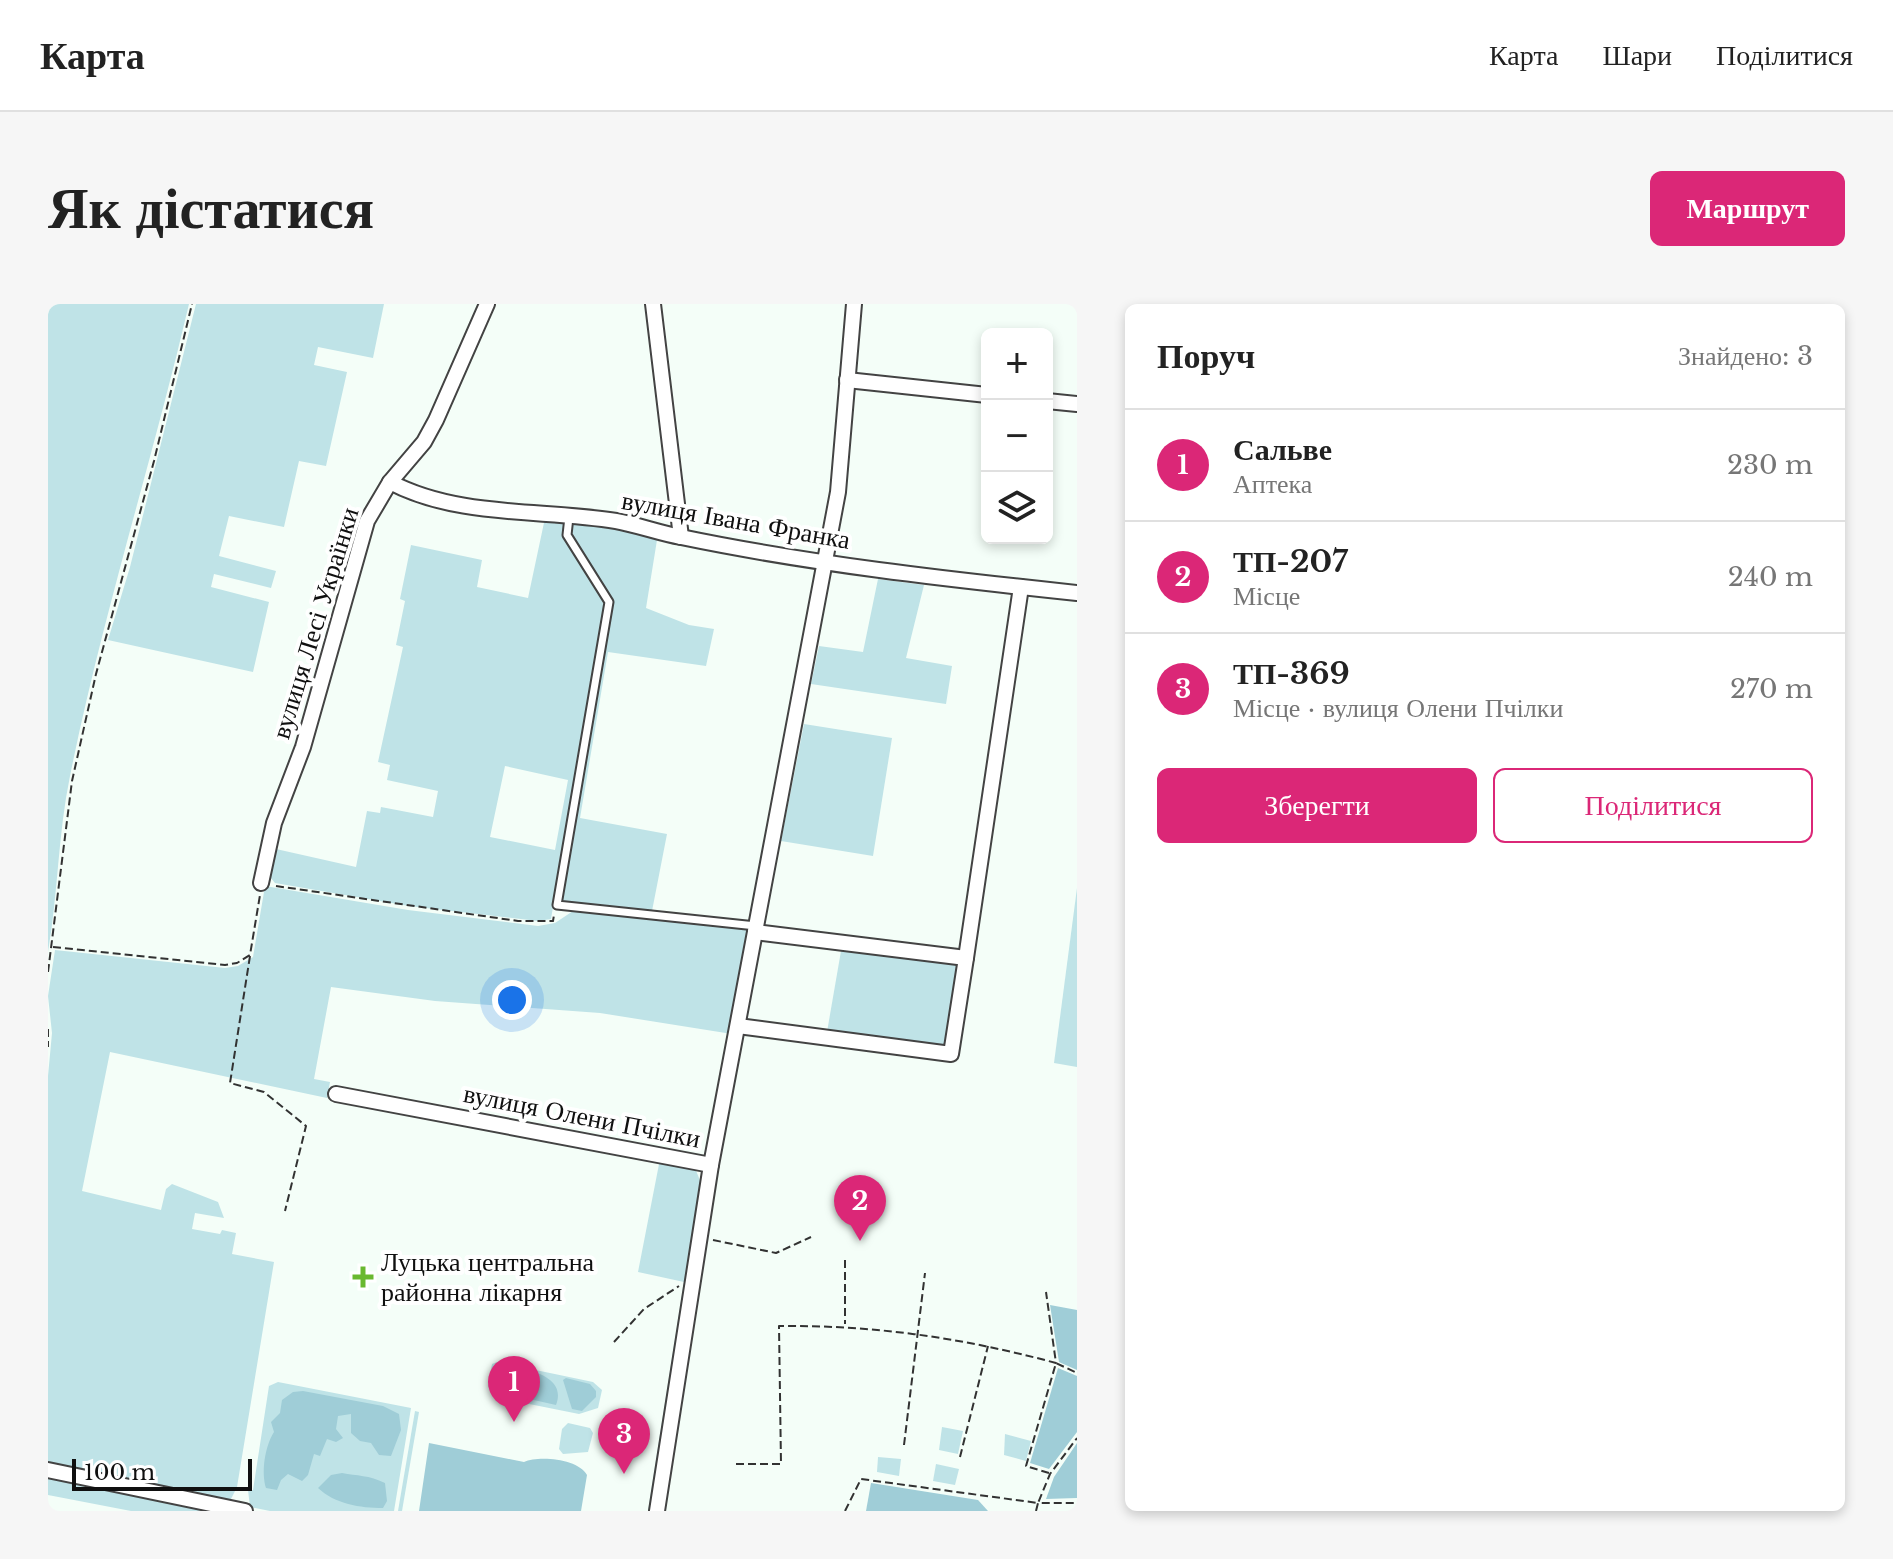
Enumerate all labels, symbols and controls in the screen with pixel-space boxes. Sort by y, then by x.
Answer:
text: Карта [40,32,145,79]
text: Карта [1489,38,1558,73]
text: Шари [1602,38,1672,73]
text: Поділитися [1716,38,1853,73]
button: Маршрут [1650,171,1845,246]
text: Як дістатися [48,174,374,243]
map controls [981,328,1053,544]
button: + [981,328,1053,400]
text: Поруч [1157,335,1255,377]
text: Знайдено: 3 [1678,340,1813,372]
button: − [981,400,1053,472]
text: Сальве [1233,431,1332,468]
text: 1 [1177,449,1189,481]
text: 230 m [1727,449,1813,481]
text: Аптека [1233,468,1312,500]
button: layers [981,472,1053,544]
street label: вулиця Івана Франка [619,484,853,556]
street label: вулиця Лесі Українки [265,503,365,743]
text: ТП-207 [1233,543,1348,580]
text: 2 [1175,561,1191,593]
text: 240 m [1728,561,1813,593]
text: Місце [1233,580,1300,612]
text: ТП-369 [1233,655,1350,692]
text: 3 [1175,673,1191,705]
text: 270 m [1730,673,1813,705]
text: Місце · вулиця Олени Пчілки [1233,692,1563,724]
button: Зберегти [1157,768,1477,843]
button: Поділитися [1493,768,1813,843]
your location [492,980,532,1020]
street label: вулиця Олени Пчілки [461,1077,703,1155]
pin: 2 [834,1175,886,1241]
place label: Луцька центральна районна лікарня [381,1246,595,1308]
marker: Луцька центральна районна лікарня [352,1266,374,1288]
pin: 1 [488,1356,540,1422]
pin: 3 [598,1408,650,1474]
scale bar [72,1455,252,1491]
text: 100 m [84,1459,155,1486]

